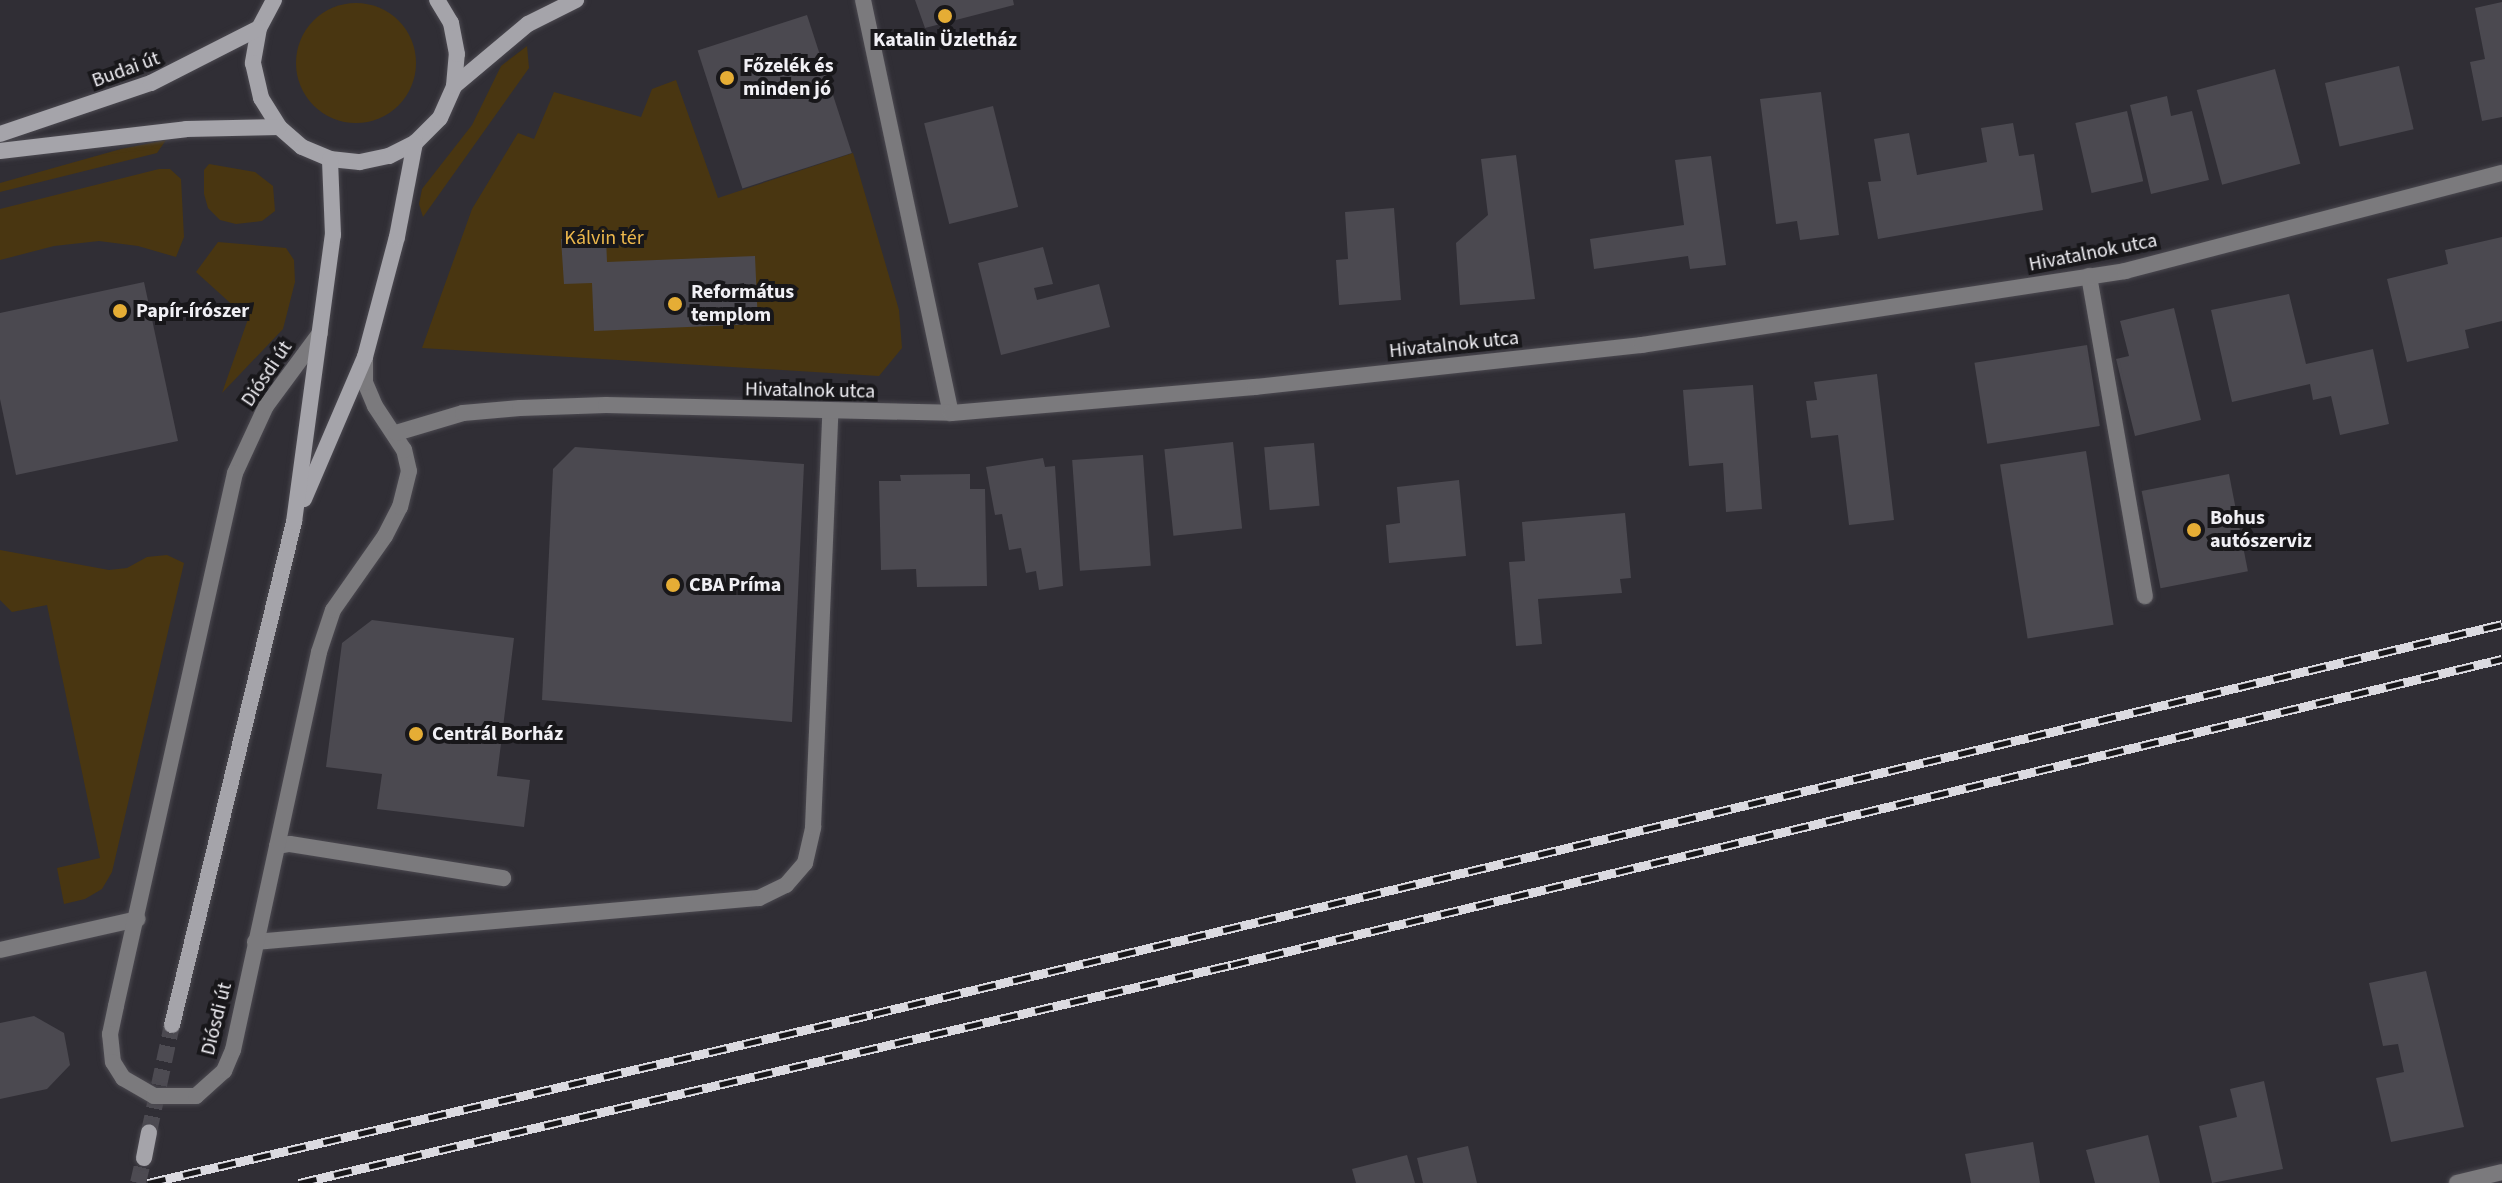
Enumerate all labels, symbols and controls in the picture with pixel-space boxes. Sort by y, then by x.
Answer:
marker: Katalin Üzletház [936,7,954,25]
place label: Katalin Üzletház [873,28,1017,52]
street label: Budai út [89,47,163,93]
place label: Főzelék és minden jó [743,54,834,101]
marker: Főzelék és minden jó [718,69,736,87]
park label: Kálvin tér [564,226,644,250]
street label: Hivatalnok utca [2027,229,2159,277]
place label: Református templom [691,280,794,327]
marker: Református templom [666,295,684,313]
place label: Papír-írószer [136,299,249,323]
marker: Papír-írószer [111,302,129,320]
street label: Hivatalnok utca [1388,326,1520,364]
street label: Diósdi út [236,337,298,411]
street label: Hivatalnok utca [745,378,875,404]
place label: Bohus autószerviz [2210,506,2312,553]
marker: Bohus autószerviz [2185,521,2203,539]
place label: CBA Príma [689,573,781,597]
marker: CBA Príma [664,576,682,594]
place label: Centrál Borház [432,722,563,746]
marker: Centrál Borház [407,725,425,743]
street label: Diósdi út [196,980,238,1058]

